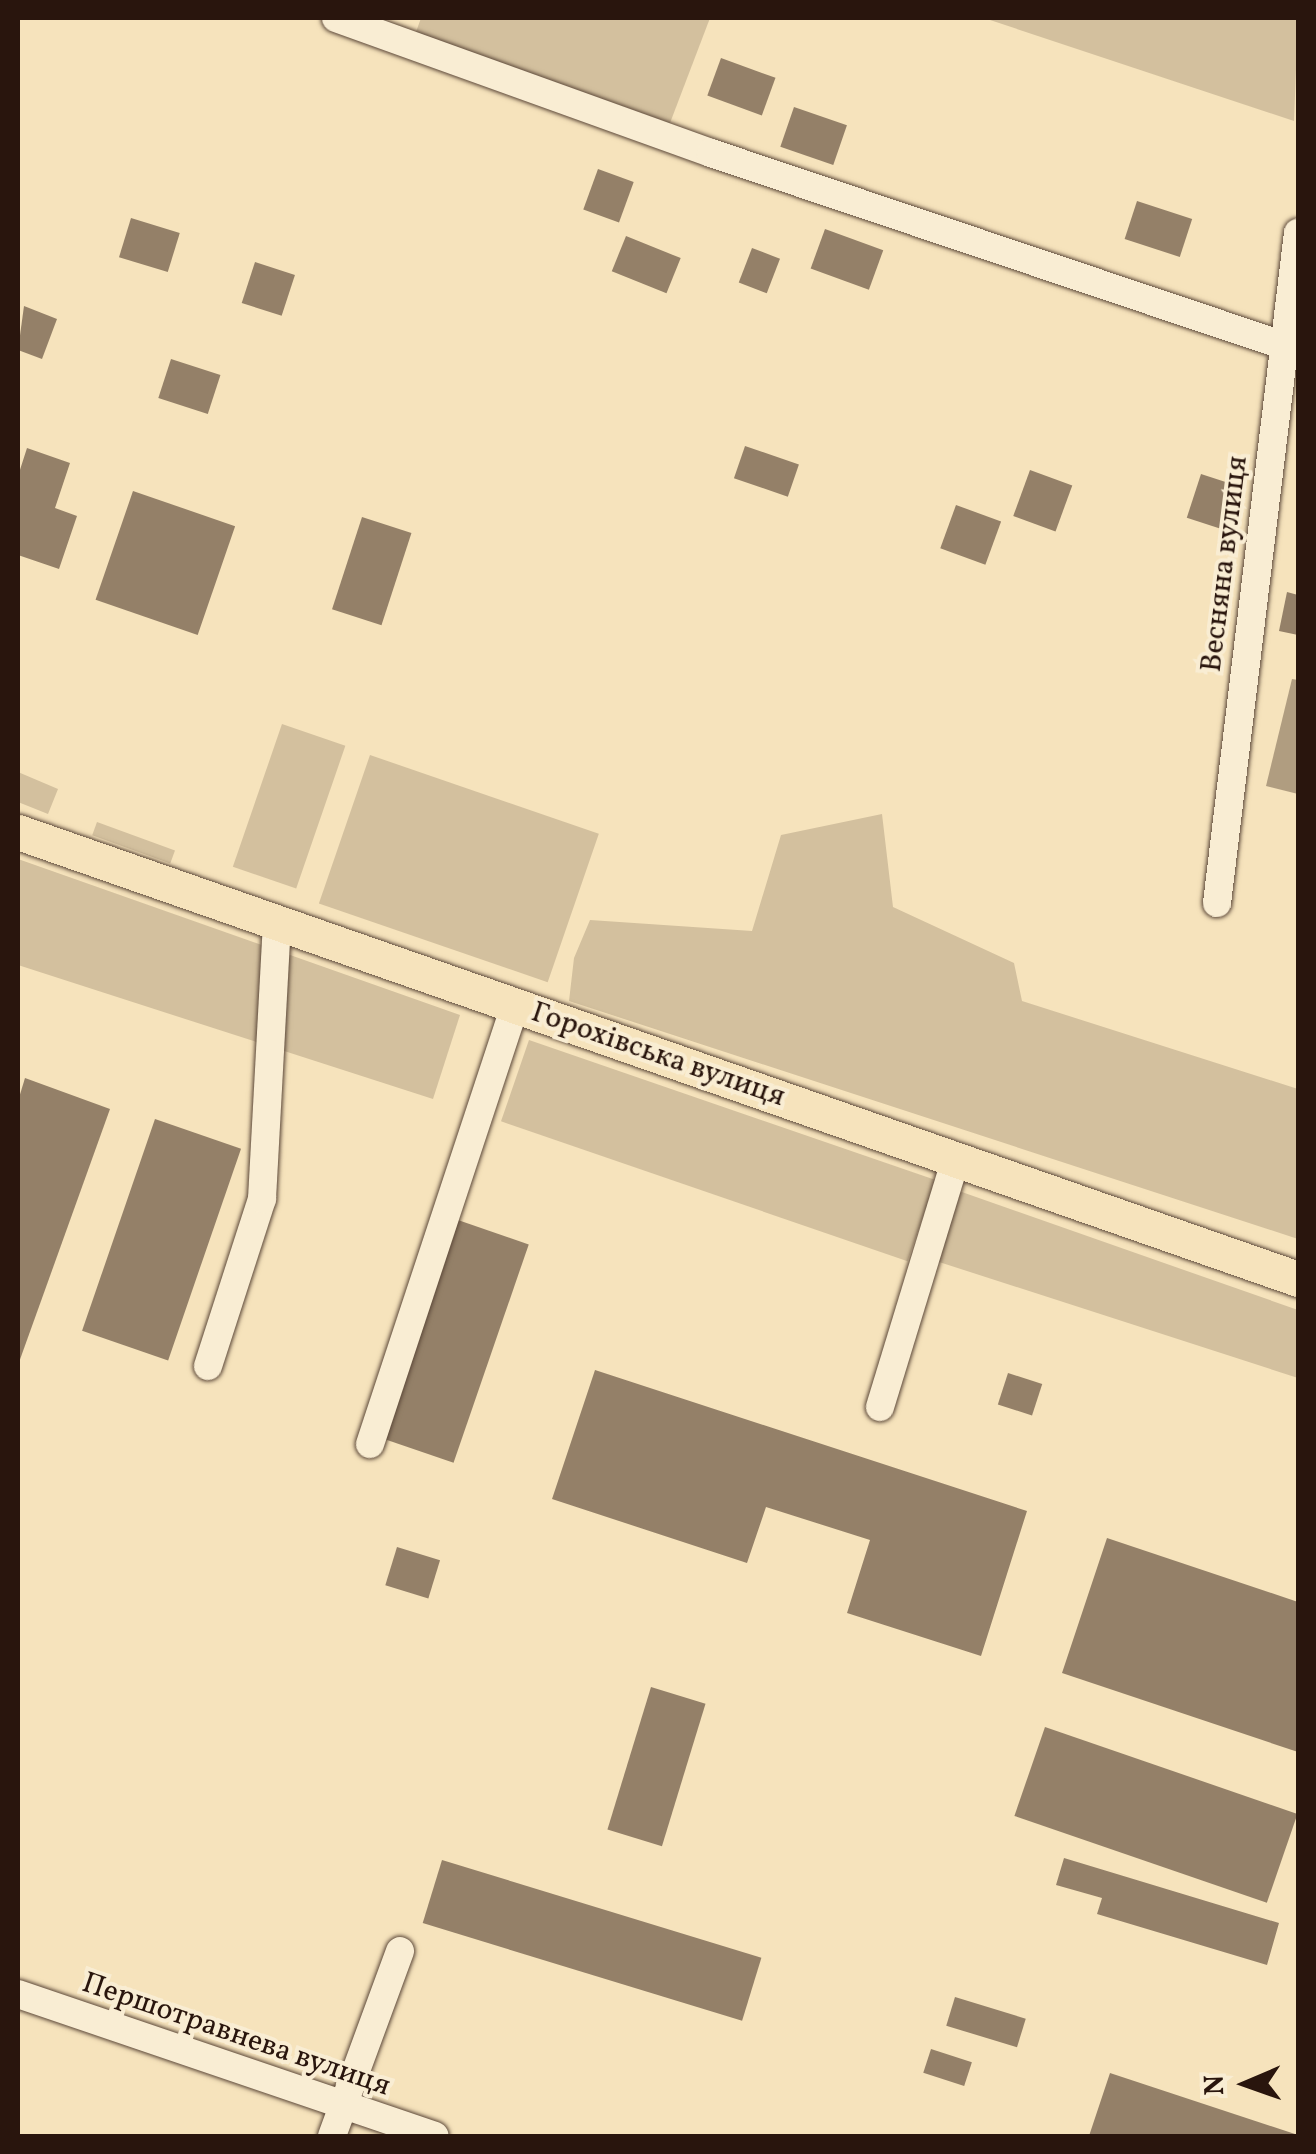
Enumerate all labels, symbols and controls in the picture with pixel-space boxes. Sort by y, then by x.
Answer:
street label: Весняна вулиця [1194,454,1256,674]
street label: Горохівська вулиця [526,995,790,1115]
street label: Першотравнева вулиця [77,1965,395,2105]
north arrow [1196,2034,1296,2134]
text: N [1196,2074,1235,2096]

